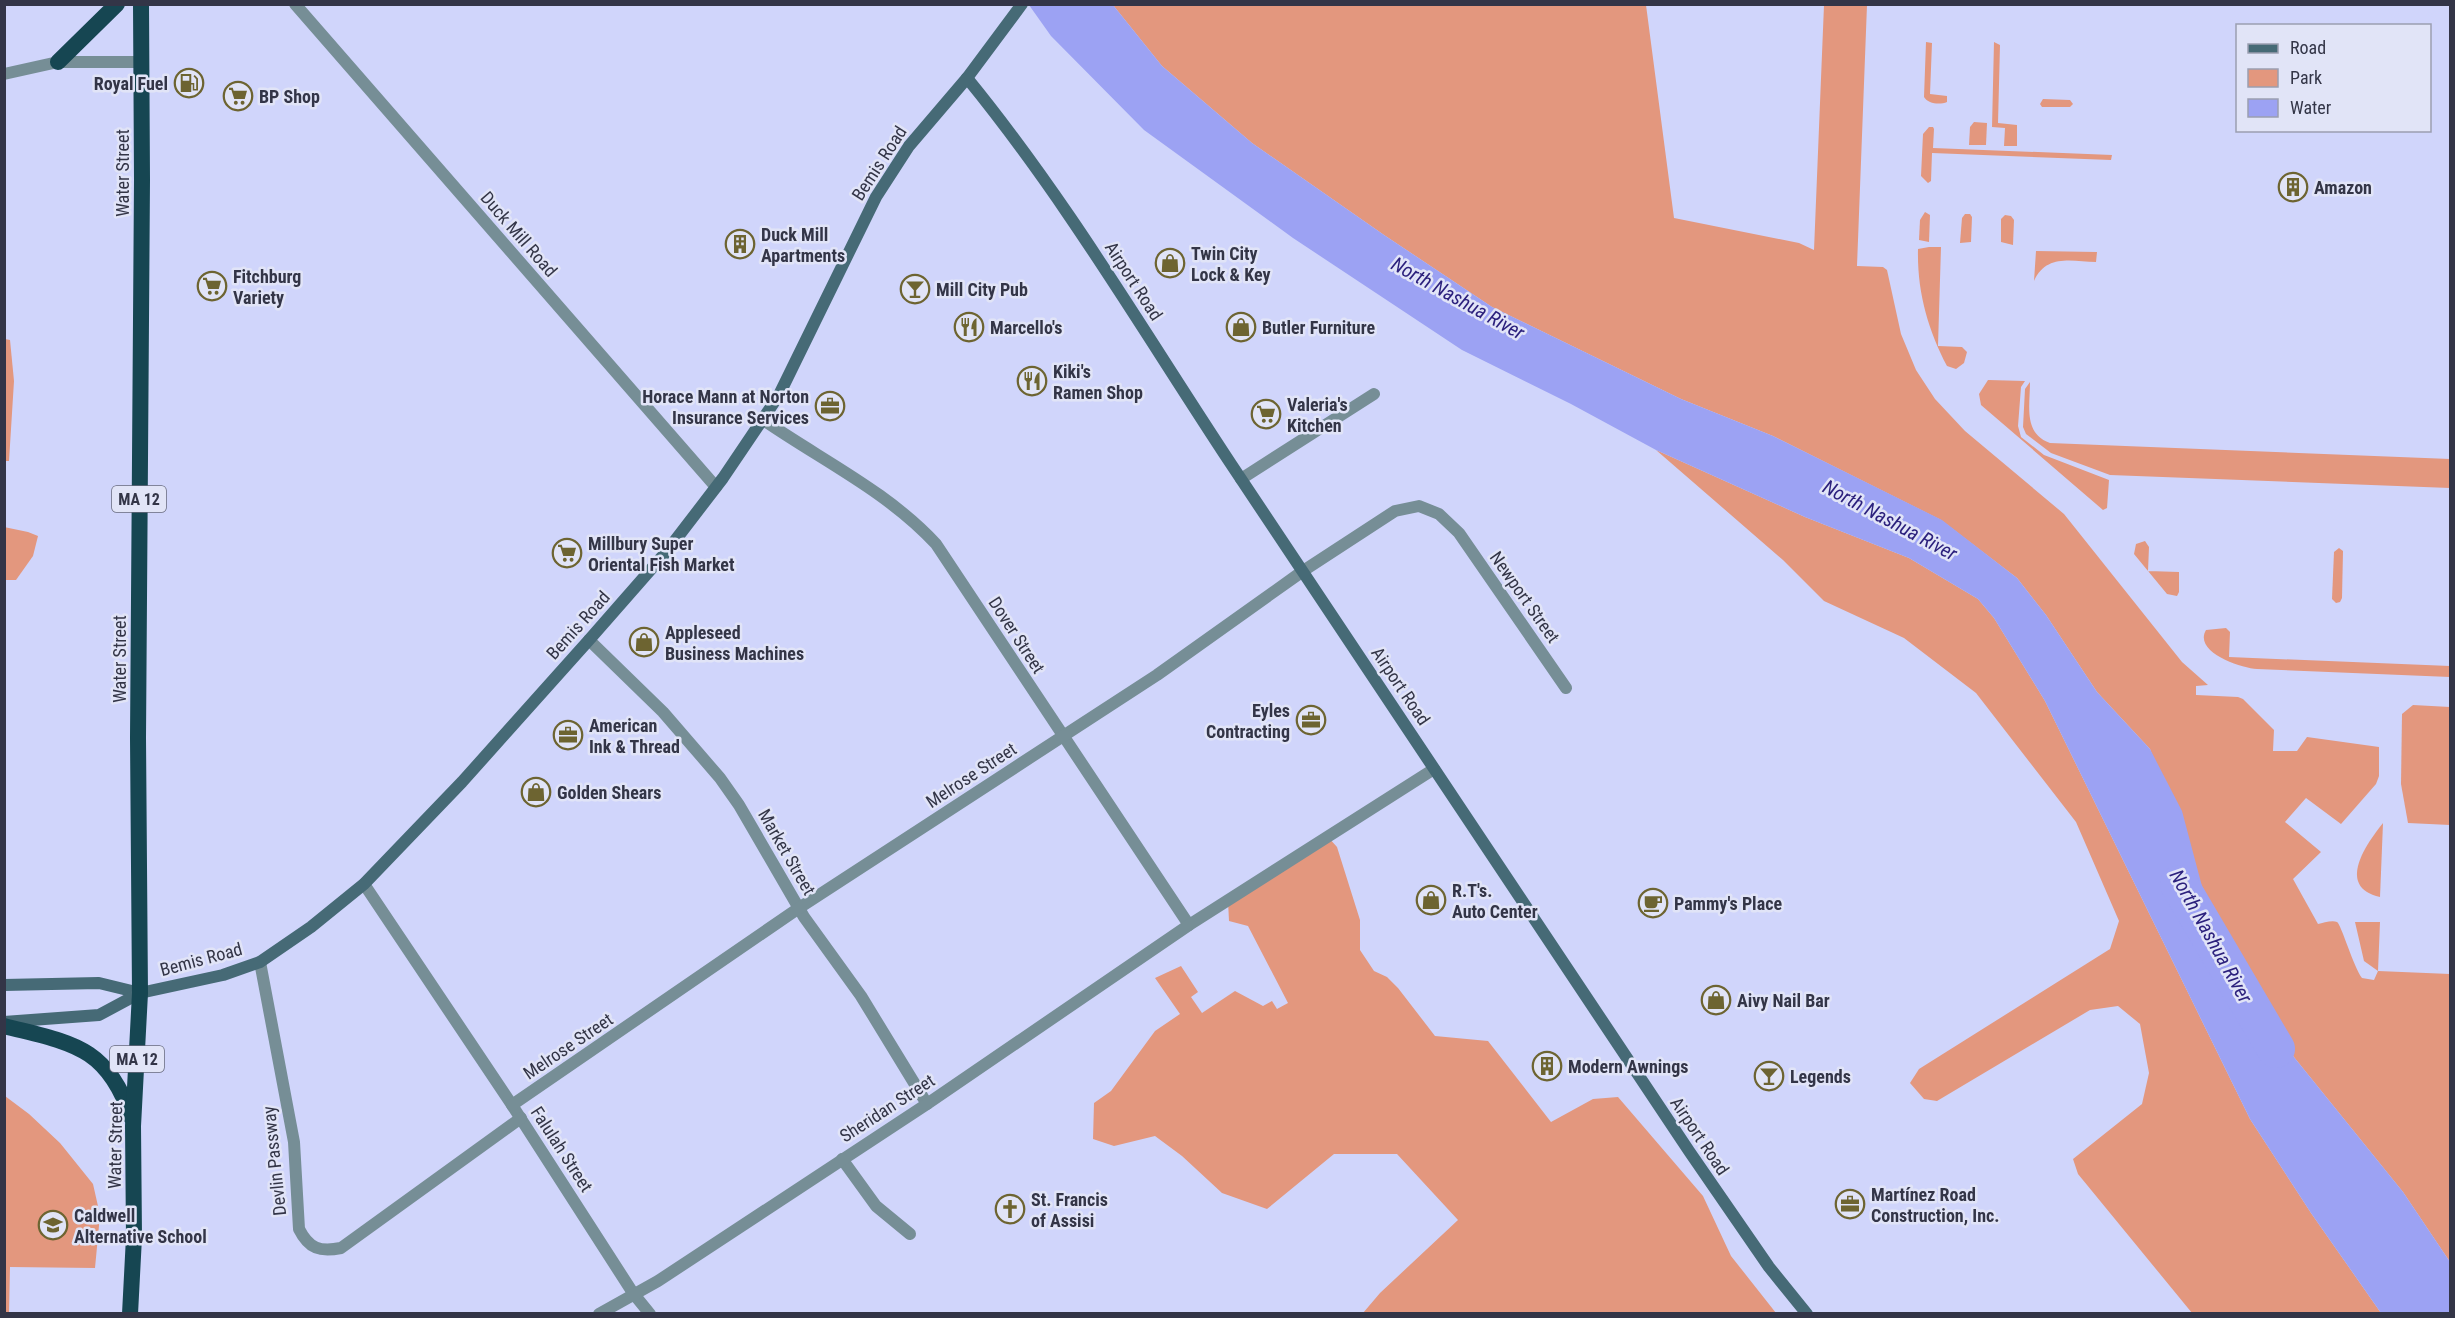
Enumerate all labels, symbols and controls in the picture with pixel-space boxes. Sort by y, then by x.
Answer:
legend [2236,24,2431,132]
text: Road [2290,37,2326,58]
fuel station icon: Royal Fuel [173,67,205,99]
text: Park [2290,67,2322,88]
place label: Royal Fuel [94,73,168,94]
supermarket icon: BP Shop [222,80,254,112]
place label: BP Shop [259,86,320,107]
text: Water [2290,97,2332,118]
street label: Bemis Road [847,122,911,204]
street label: Water Street [112,129,133,217]
building icon: Amazon [2277,171,2309,203]
place label: Amazon [2314,177,2372,198]
street label: Duck Mill Road [476,187,562,281]
place label: Duck Mill Apartments [761,224,845,266]
building icon: Duck Mill Apartments [724,228,756,260]
street label: Airport Road [1101,238,1167,324]
place label: Twin City Lock & Key [1191,243,1270,285]
shop icon: Twin City Lock & Key [1154,247,1186,279]
water label: North Nashua River [1387,252,1530,345]
place label: Fitchburg Variety [233,266,301,308]
supermarket icon: Fitchburg Variety [196,270,228,302]
bar icon: Mill City Pub [899,273,931,305]
place label: Mill City Pub [936,279,1028,300]
restaurant icon: Marcello's [953,311,985,343]
shop icon: Butler Furniture [1225,311,1257,343]
place label: Marcello's [990,317,1062,338]
place label: Butler Furniture [1262,317,1375,338]
place label: Kiki's Ramen Shop [1053,361,1143,403]
restaurant icon: Kiki's Ramen Shop [1016,365,1048,397]
place label: Horace Mann at Norton Insurance Services [642,386,809,428]
office icon: Horace Mann at Norton Insurance Services [814,390,846,422]
place label: Valeria's Kitchen [1287,394,1348,436]
supermarket icon: Valeria's Kitchen [1250,398,1282,430]
water label: North Nashua River [1819,475,1962,566]
road number: MA 12 [112,486,166,512]
place label: Millbury Super Oriental Fish Market [588,533,735,575]
supermarket icon: Millbury Super Oriental Fish Market [551,537,583,569]
street label: Newport Street [1486,547,1564,647]
street label: Bemis Road [542,587,614,663]
street label: Dover Street [985,593,1049,677]
street label: Water Street [109,615,130,703]
place label: Appleseed Business Machines [665,622,804,664]
shop icon: Appleseed Business Machines [628,626,660,658]
street label: Airport Road [1367,643,1435,729]
place label: Eyles Contracting [1206,700,1290,742]
office icon: Eyles Contracting [1295,704,1327,736]
place label: American Ink & Thread [589,715,680,757]
office icon: American Ink & Thread [552,719,584,751]
street label: Melrose Street [922,738,1020,812]
shop icon: Golden Shears [520,776,552,808]
place label: Golden Shears [557,782,661,803]
street label: Market Street [754,805,820,899]
water label: North Nashua River [2165,865,2258,1008]
place label: R.T's. Auto Center [1452,880,1538,922]
shop icon: R.T's. Auto Center [1415,884,1447,916]
cafe icon: Pammy's Place [1637,887,1669,919]
place label: Pammy's Place [1674,893,1782,914]
street label: Bemis Road [158,938,244,980]
shop icon: Aivy Nail Bar [1700,984,1732,1016]
place label: Aivy Nail Bar [1737,990,1830,1011]
street label: Melrose Street [519,1008,617,1084]
road number: MA 12 [110,1046,164,1072]
building icon: Modern Awnings [1531,1050,1563,1082]
place label: Modern Awnings [1568,1056,1688,1077]
bar icon: Legends [1753,1060,1785,1092]
place label: Legends [1790,1066,1851,1087]
street label: Sheridan Street [836,1070,938,1146]
street label: Airport Road [1666,1093,1734,1179]
street label: Water Street [104,1101,126,1189]
street label: Falulah Street [527,1102,597,1196]
street label: Devlin Passway [258,1105,290,1217]
place label: Martínez Road Construction, Inc. [1871,1184,2000,1226]
office icon: Martínez Road Construction, Inc. [1834,1188,1866,1220]
place label: St. Francis of Assisi [1031,1189,1108,1231]
church icon: St. Francis of Assisi [994,1193,1026,1225]
place label: Caldwell Alternative School [74,1205,207,1247]
school or university icon: Caldwell Alternative School [37,1209,69,1241]

